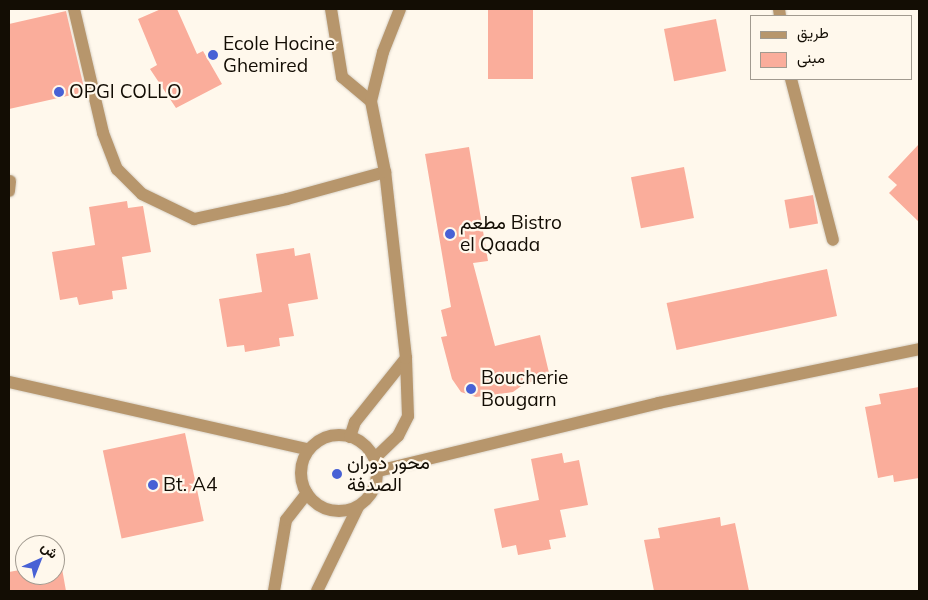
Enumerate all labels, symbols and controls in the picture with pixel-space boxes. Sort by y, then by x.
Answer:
legend [750,15,913,80]
text: طريق [797,23,829,42]
place label: Ecole Hocine Ghemired [223,33,335,77]
text: مبنى [797,48,825,67]
marker: Ecole Hocine Ghemired [207,49,219,61]
place label: OPGI COLLO [69,81,182,103]
marker: OPGI COLLO [53,86,65,98]
place label: مطعم Bistro el Qaada [460,212,562,256]
marker: مطعم Bistro el Qaada [444,228,456,240]
place label: Boucherie Bougarn [481,367,568,411]
marker: Boucherie Bougarn [465,383,477,395]
place label: محور دوران الصدفة [347,452,430,496]
marker: محور دوران الصدفة [331,468,343,480]
place label: Bt. A4 [163,474,217,496]
marker: Bt. A4 [147,479,159,491]
north arrow [15,535,65,585]
text: ش [37,538,62,562]

